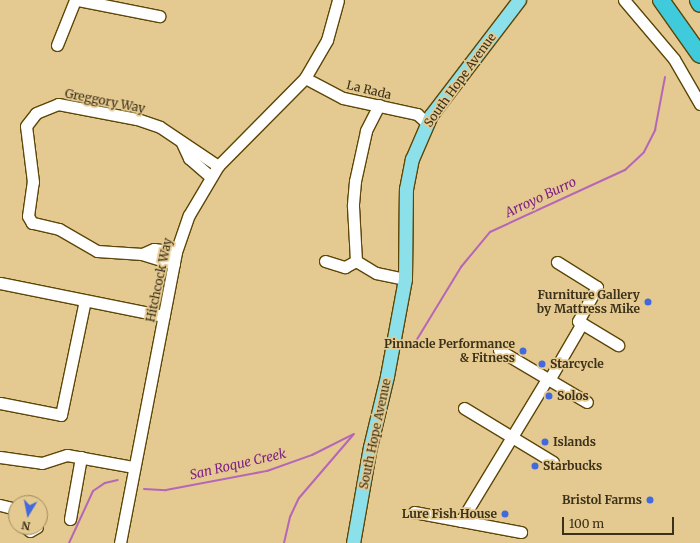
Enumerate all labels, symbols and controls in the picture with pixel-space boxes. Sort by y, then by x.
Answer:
street label: South Hope Avenue [421,30,499,130]
street label: La Rada [345,78,393,102]
street label: Greggory Way [64,86,146,116]
water label: Arroyo Burro [503,175,579,221]
street label: Hitchcock Way [143,237,175,323]
place label: Furniture Gallery by Mattress Mike [537,288,640,316]
marker: Furniture Gallery by Mattress Mike [643,297,653,307]
place label: Pinnacle Performance & Fitness [384,337,515,365]
marker: Pinnacle Performance & Fitness [518,346,528,356]
place label: Starcycle [550,357,604,371]
marker: Starcycle [537,359,547,369]
street label: South Hope Avenue [356,378,394,490]
place label: Solos [557,389,589,403]
marker: Solos [544,391,554,401]
place label: Islands [553,435,596,449]
marker: Islands [540,437,550,447]
water label: San Roque Creek [188,446,288,484]
place label: Starbucks [543,459,602,473]
marker: Starbucks [530,461,540,471]
place label: Bristol Farms [562,493,642,507]
north arrow [8,495,48,535]
marker: Bristol Farms [645,495,655,505]
place label: Lure Fish House [402,507,497,521]
marker: Lure Fish House [500,509,510,519]
scale bar [564,509,676,535]
text: 100 m [569,516,604,531]
text: N [21,518,32,533]

